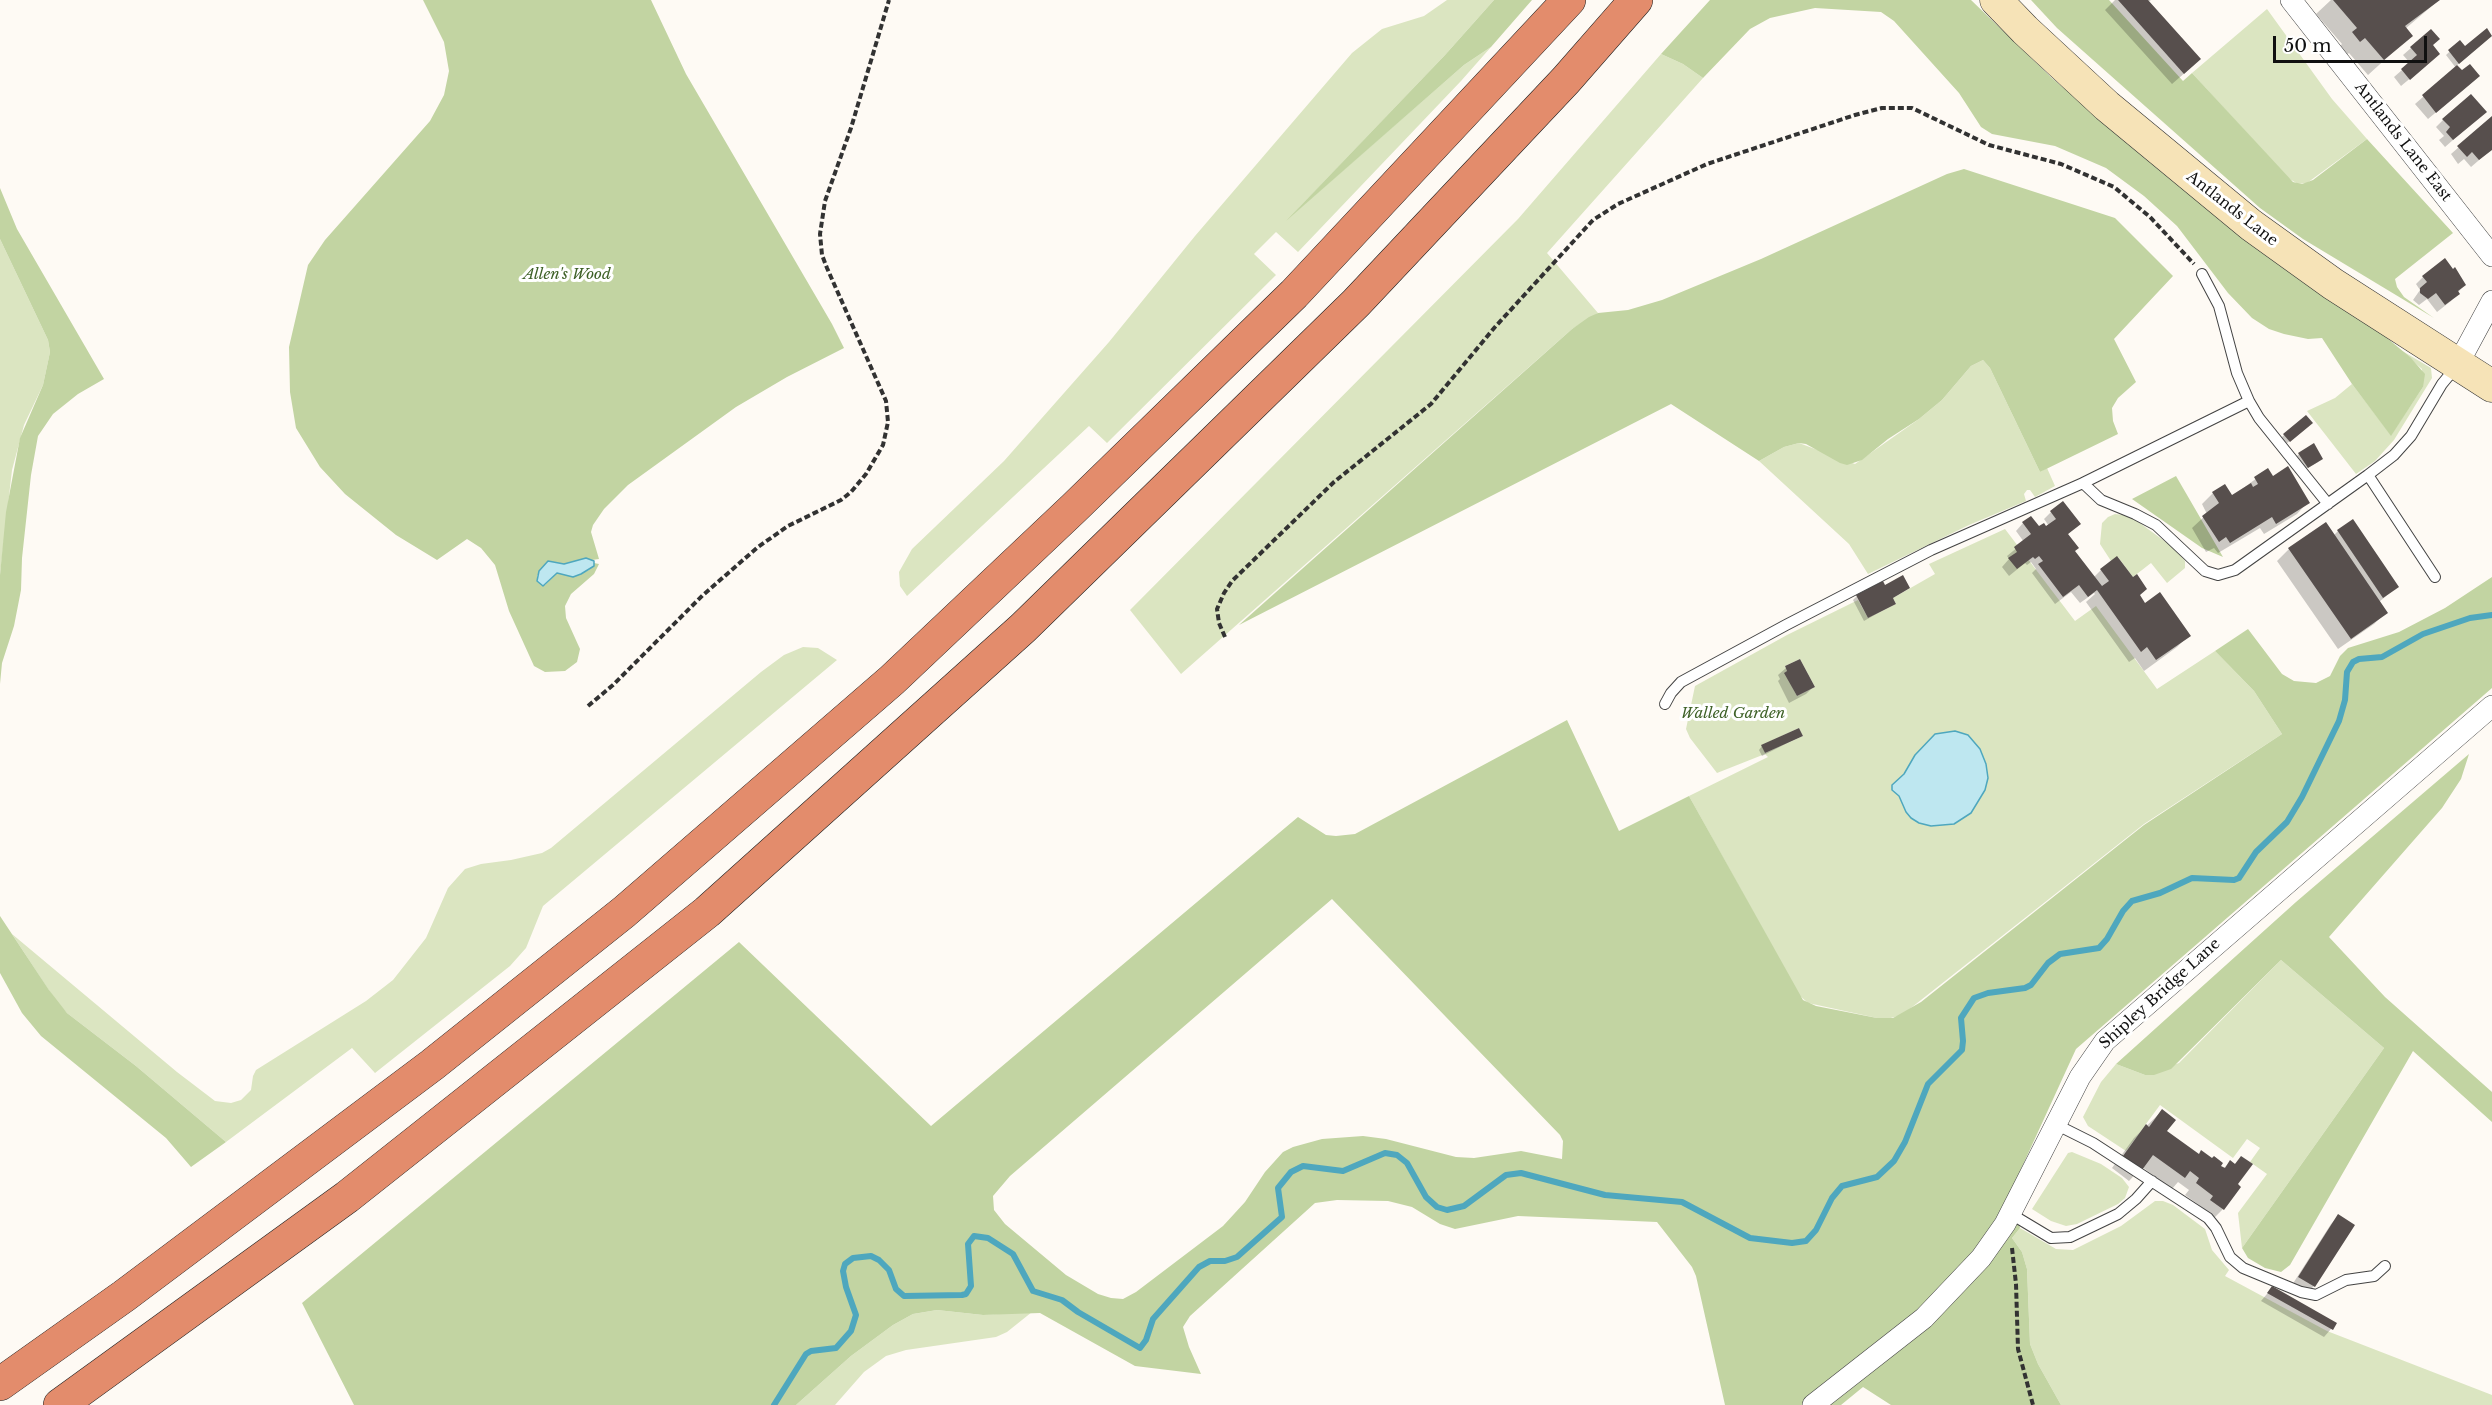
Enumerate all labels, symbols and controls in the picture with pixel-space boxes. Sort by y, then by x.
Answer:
scale bar [2276,24,2430,62]
text: 50 m [2284,35,2332,57]
street label: Antlands Lane East [2351,79,2455,205]
street label: Antlands Lane [2183,168,2281,250]
park label: Allen's Wood [523,266,611,284]
park label: Walled Garden [1681,705,1785,723]
street label: Shipley Bridge Lane [2096,935,2224,1053]

